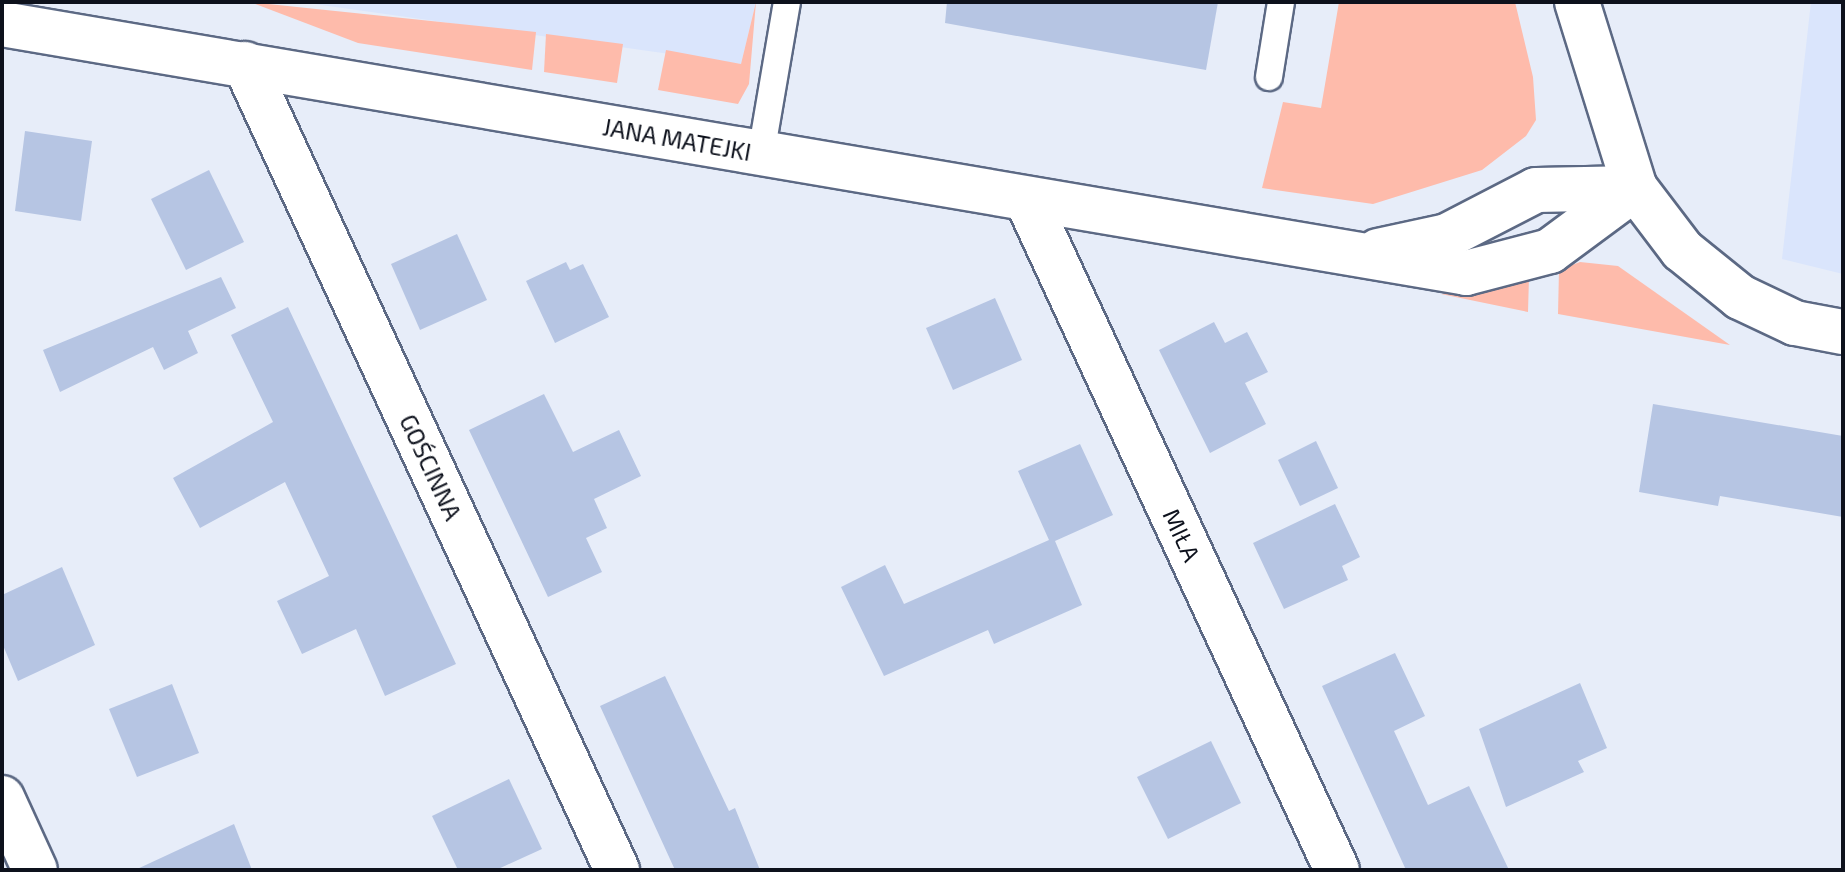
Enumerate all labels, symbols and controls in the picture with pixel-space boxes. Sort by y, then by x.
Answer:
street label: JANA MATEJKI [600,112,754,166]
street label: GOŚCINNA [394,410,468,524]
street label: MIŁA [1157,504,1207,566]

